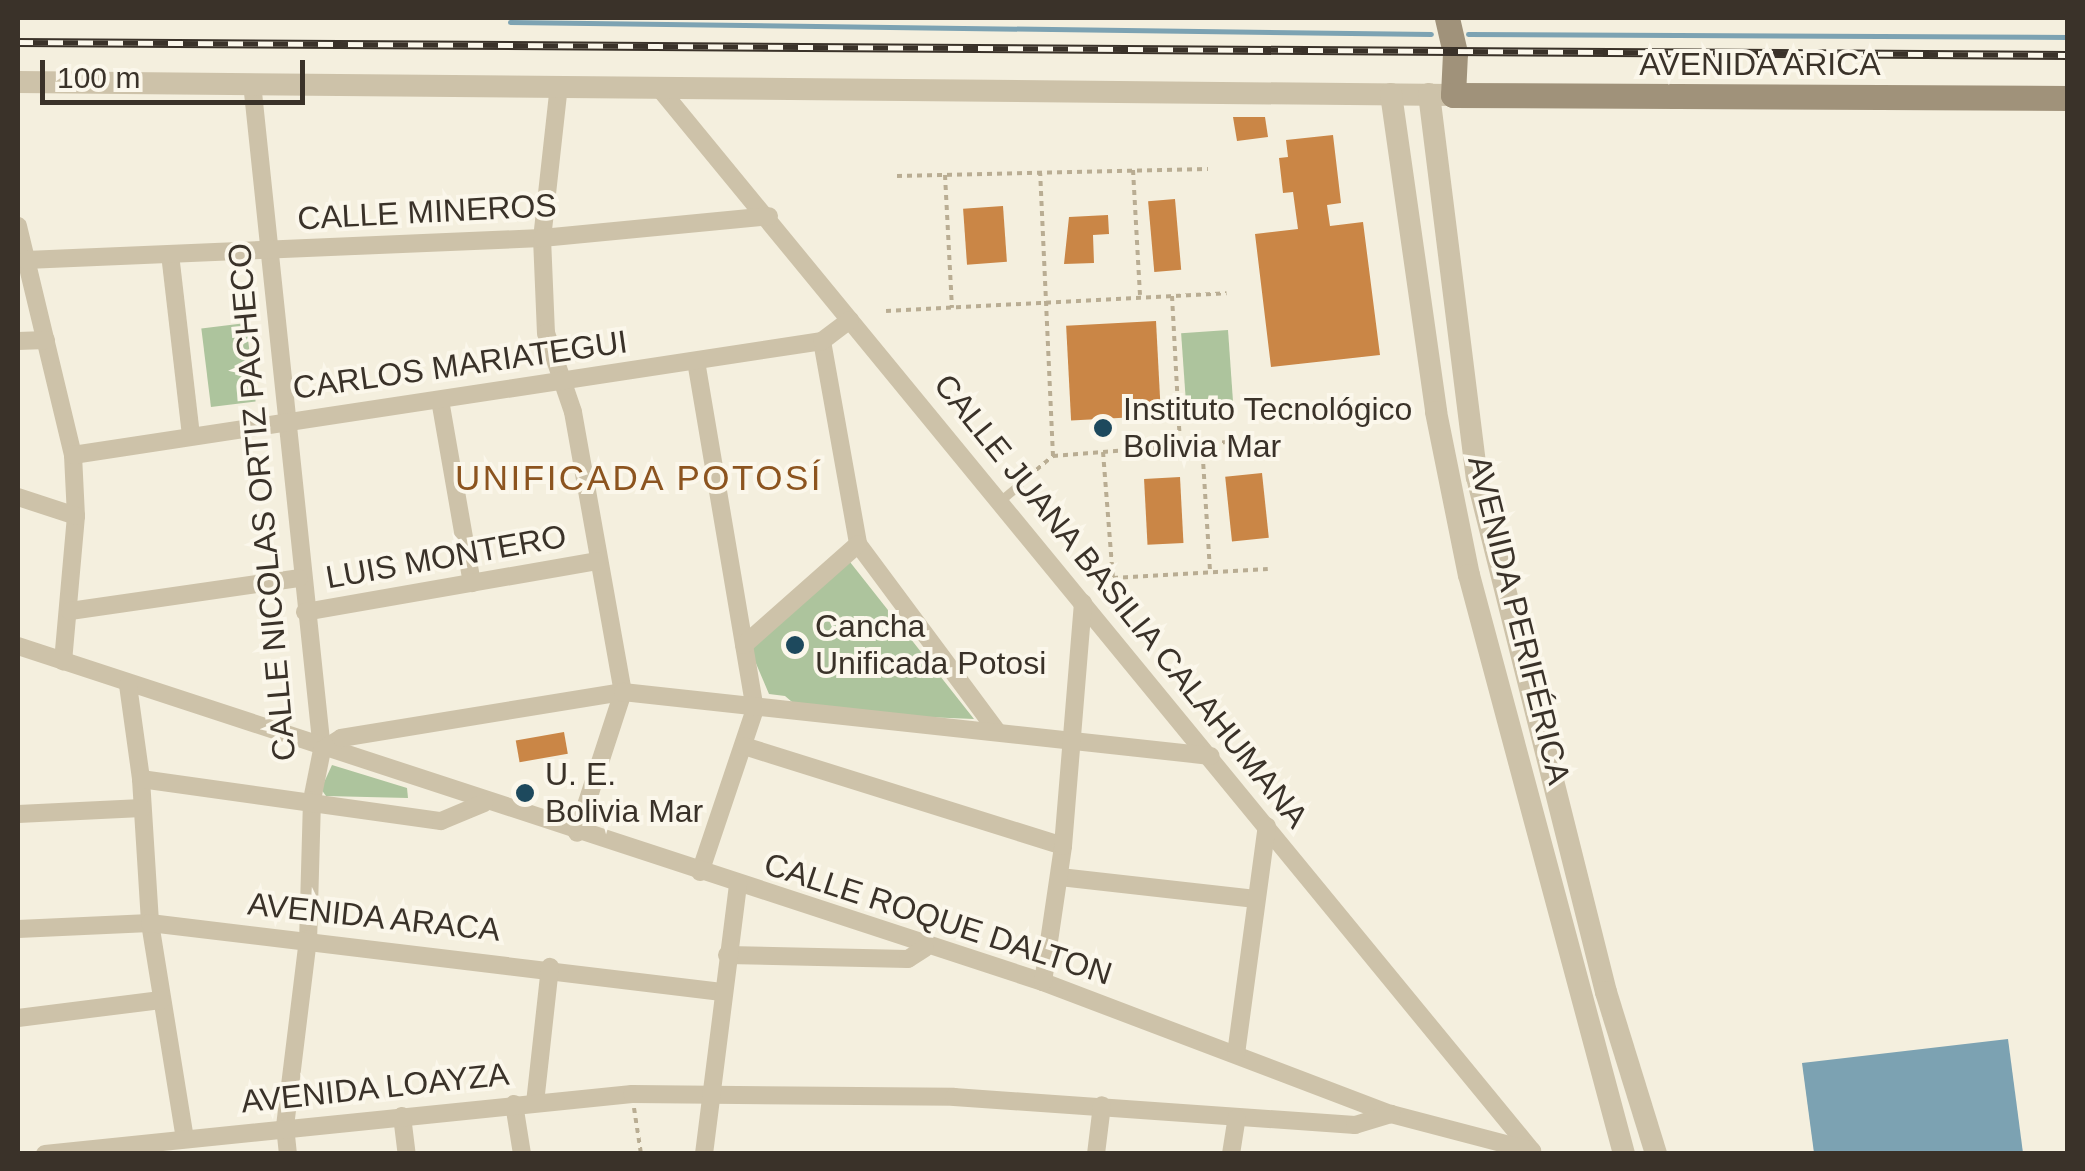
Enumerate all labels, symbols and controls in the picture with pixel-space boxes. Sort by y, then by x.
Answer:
scale bar [45,40,310,102]
street label: AVENIDA ARICA [1638,45,1882,83]
text: 100 m [57,61,140,94]
street label: CALLE MINEROS [296,186,558,238]
street label: CALLE NICOLAS ORTIZ PACHECO [220,241,304,763]
street label: CARLOS MARIATEGUI [290,323,630,407]
street label: CALLE JUANA BASILIA CALAHUMANA [925,365,1317,837]
place label: Instituto Tecnológico Bolivia Mar [1123,391,1413,466]
marker: Instituto Tecnológico Bolivia Mar [1092,417,1114,439]
street label: AVENIDA PERIFÉRICA [1459,451,1579,789]
district label: UNIFICADA POTOSÍ [454,457,824,499]
street label: LUIS MONTERO [323,517,569,597]
place label: Cancha Unificada Potosi [815,608,1046,683]
marker: Cancha Unificada Potosi [784,634,806,656]
place label: U. E. Bolivia Mar [545,756,703,831]
marker: U. E. Bolivia Mar [514,782,536,804]
street label: CALLE ROQUE DALTON [759,845,1117,993]
street label: AVENIDA ARACA [244,884,504,950]
street label: AVENIDA LOAYZA [238,1055,512,1121]

